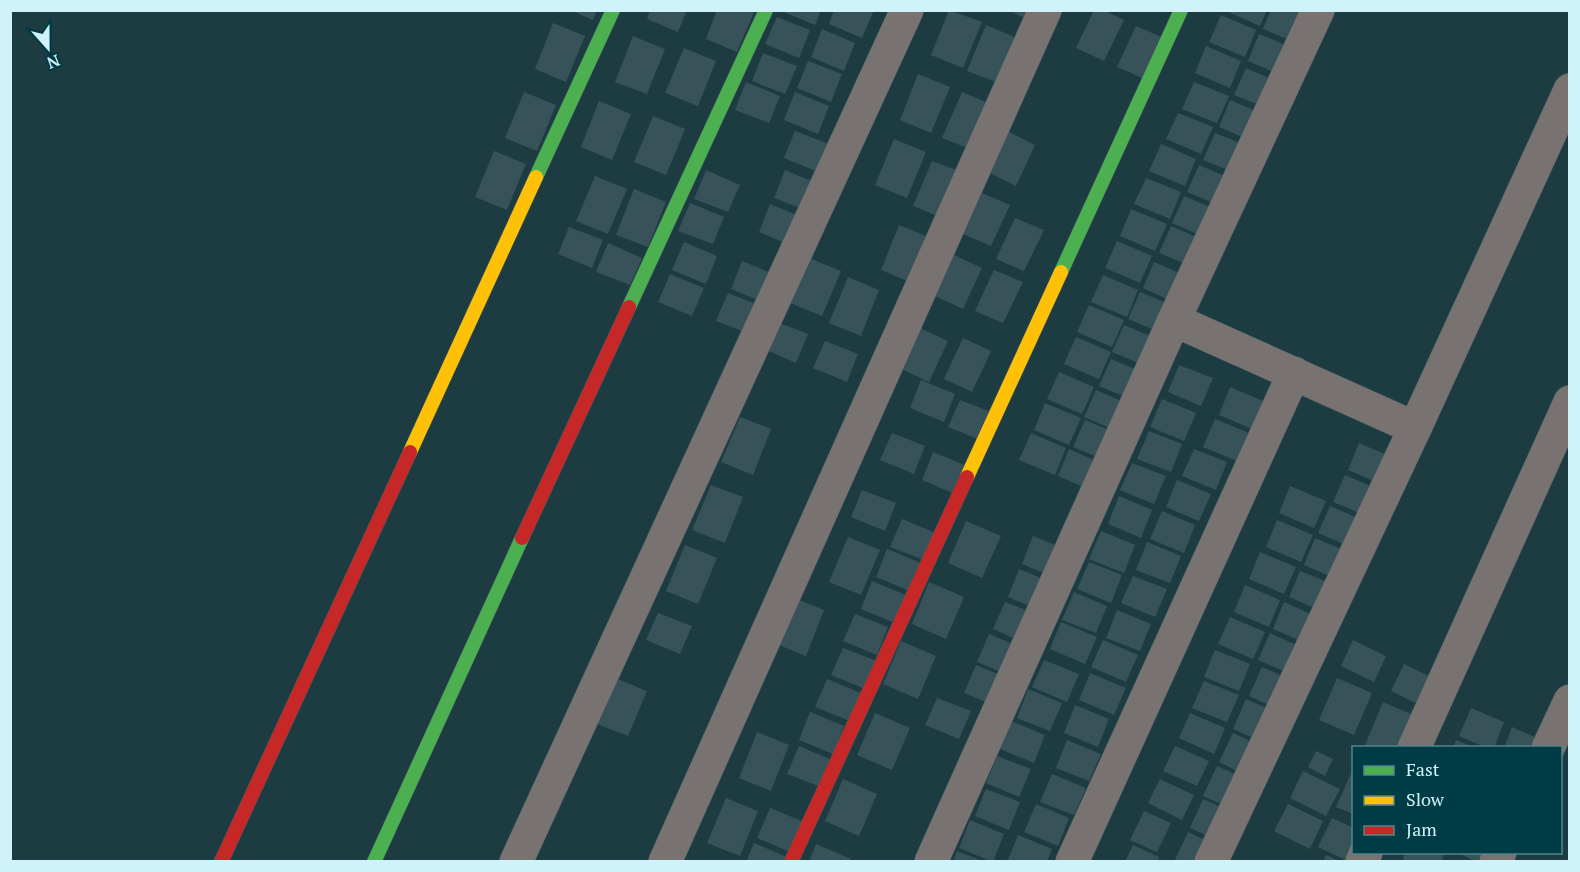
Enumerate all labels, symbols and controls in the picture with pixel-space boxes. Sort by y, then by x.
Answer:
north arrow [18,18,78,78]
text: N [44,50,63,74]
legend [1352,746,1562,854]
text: Fast [1406,757,1440,781]
text: Slow [1406,787,1445,811]
text: Jam [1406,817,1437,841]

